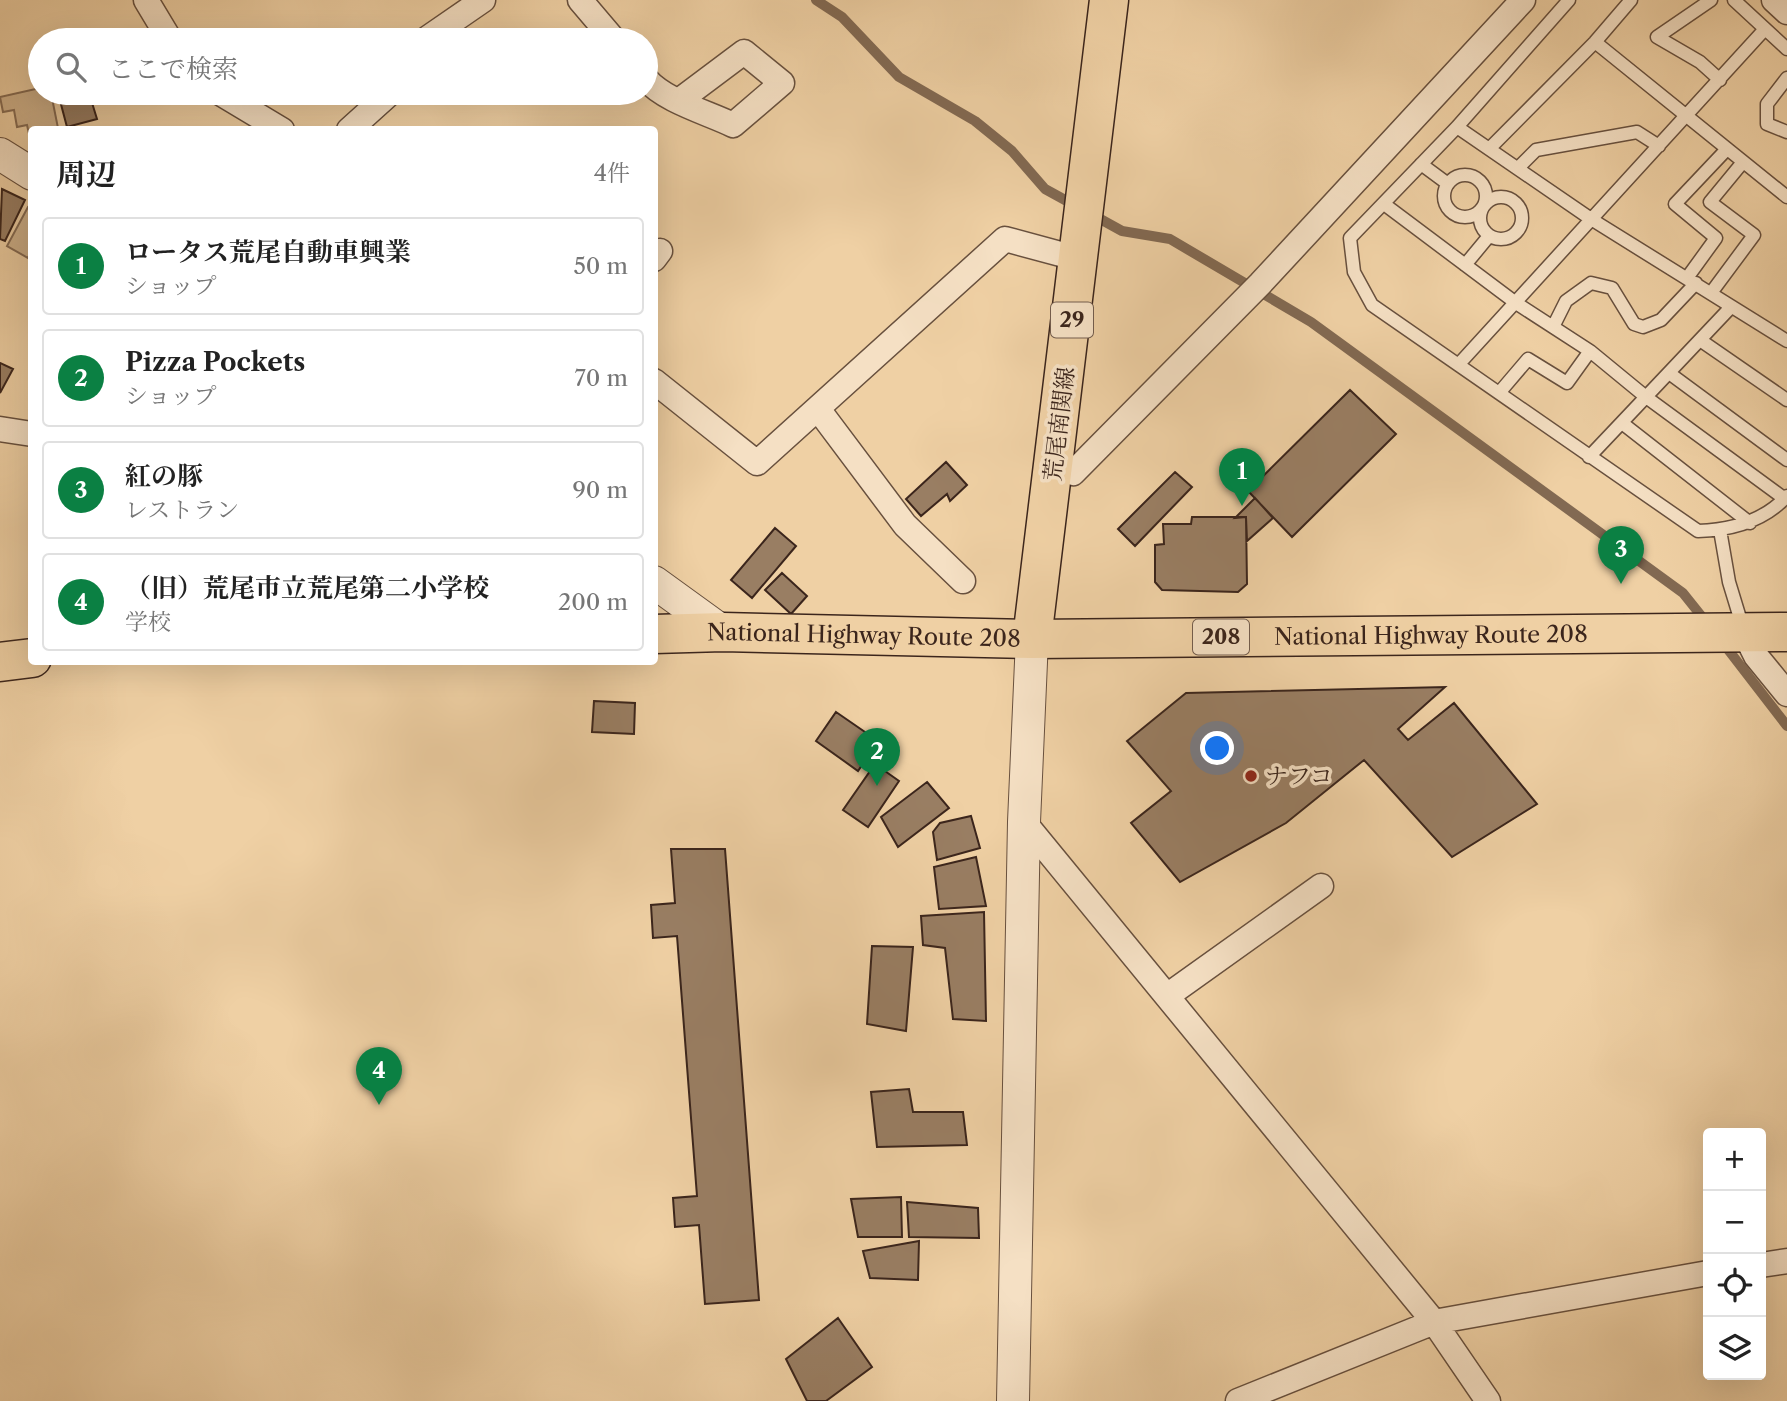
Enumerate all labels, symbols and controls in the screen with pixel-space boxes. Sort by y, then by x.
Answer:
search box [28,28,658,105]
icon: search [52,48,90,86]
text: ここで検索 [108,53,238,85]
text: 周辺 [56,156,116,193]
text: 4件 [594,159,630,187]
text: ロータス荒尾自動車興業 [125,236,411,268]
text: 1 [76,252,86,280]
text: 50 m [573,252,628,280]
text: ショップ [125,272,217,300]
road number: 29 [1051,302,1093,338]
text: Pizza Pockets [125,346,305,378]
text: 2 [74,364,88,392]
text: 70 m [575,364,628,392]
street label: 荒尾南関線 [1038,365,1080,483]
text: ショップ [125,382,217,410]
pin: 1 [1219,448,1265,506]
text: 紅の豚 [125,460,203,492]
text: 3 [75,476,88,504]
text: 90 m [572,476,628,504]
text: レストラン [125,496,239,524]
pin: 3 [1598,526,1644,584]
text: （旧）荒尾市立荒尾第二小学校 [125,572,489,604]
text: 4 [74,588,88,616]
text: 200 m [558,588,628,616]
text: 学校 [125,608,171,636]
street label: National Highway Route 208 [707,618,1021,653]
road number: 208 [1193,620,1249,654]
street label: National Highway Route 208 [1274,620,1588,651]
pin: 2 [854,728,900,786]
your location [1200,731,1234,765]
place label: ナフコ [1265,762,1333,790]
marker: ナフコ [1243,768,1259,784]
pin: 4 [356,1047,402,1105]
map controls [1703,1128,1766,1380]
button: + [1703,1128,1766,1191]
button: − [1703,1191,1766,1254]
button: locate [1703,1254,1766,1317]
button: layers [1703,1317,1766,1380]

